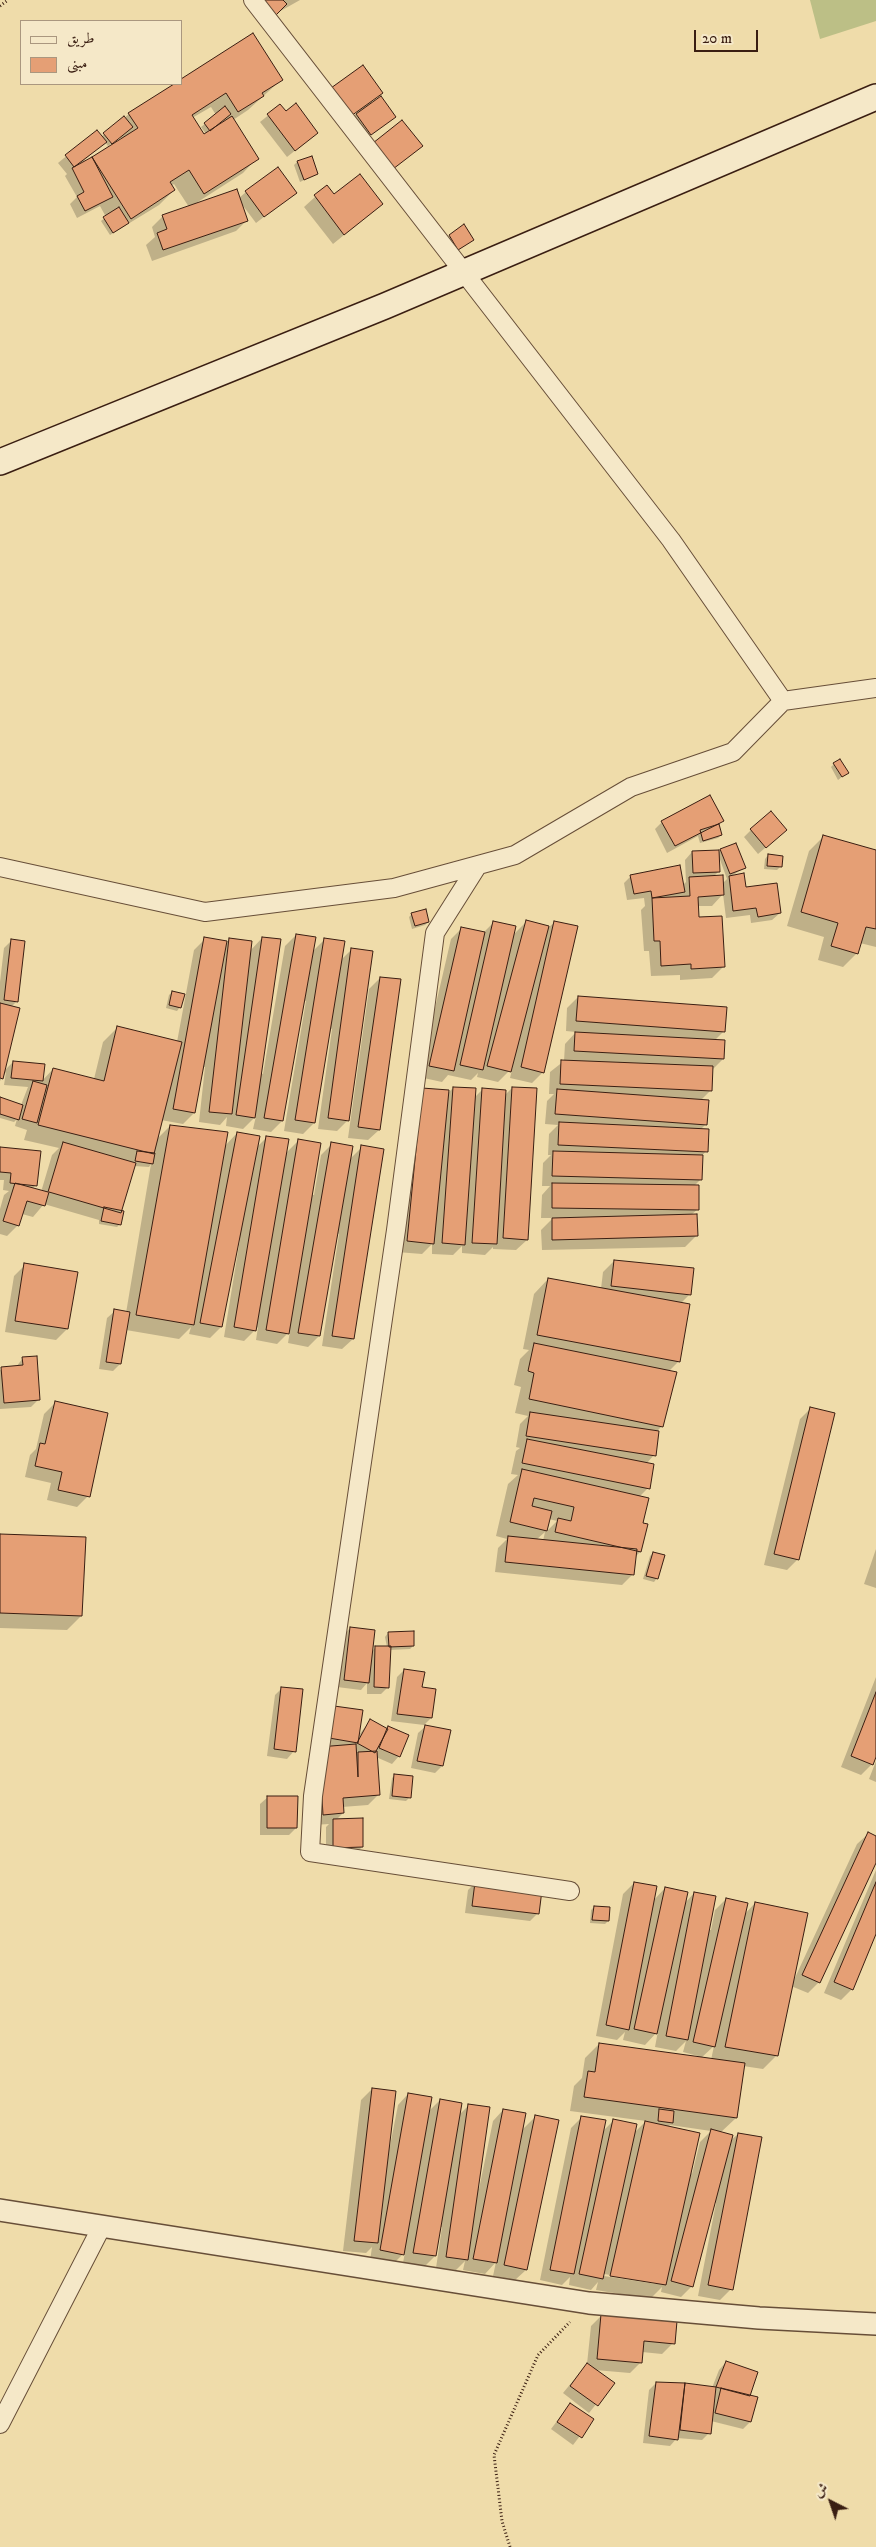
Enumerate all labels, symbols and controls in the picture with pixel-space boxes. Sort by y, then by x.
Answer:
legend [20,20,182,85]
scale bar [696,20,760,52]
text: طريق [67,29,94,48]
text: 20 m [702,29,732,48]
text: مبنى [67,54,87,73]
north arrow [806,2477,856,2527]
text: ش [810,2479,832,2502]

